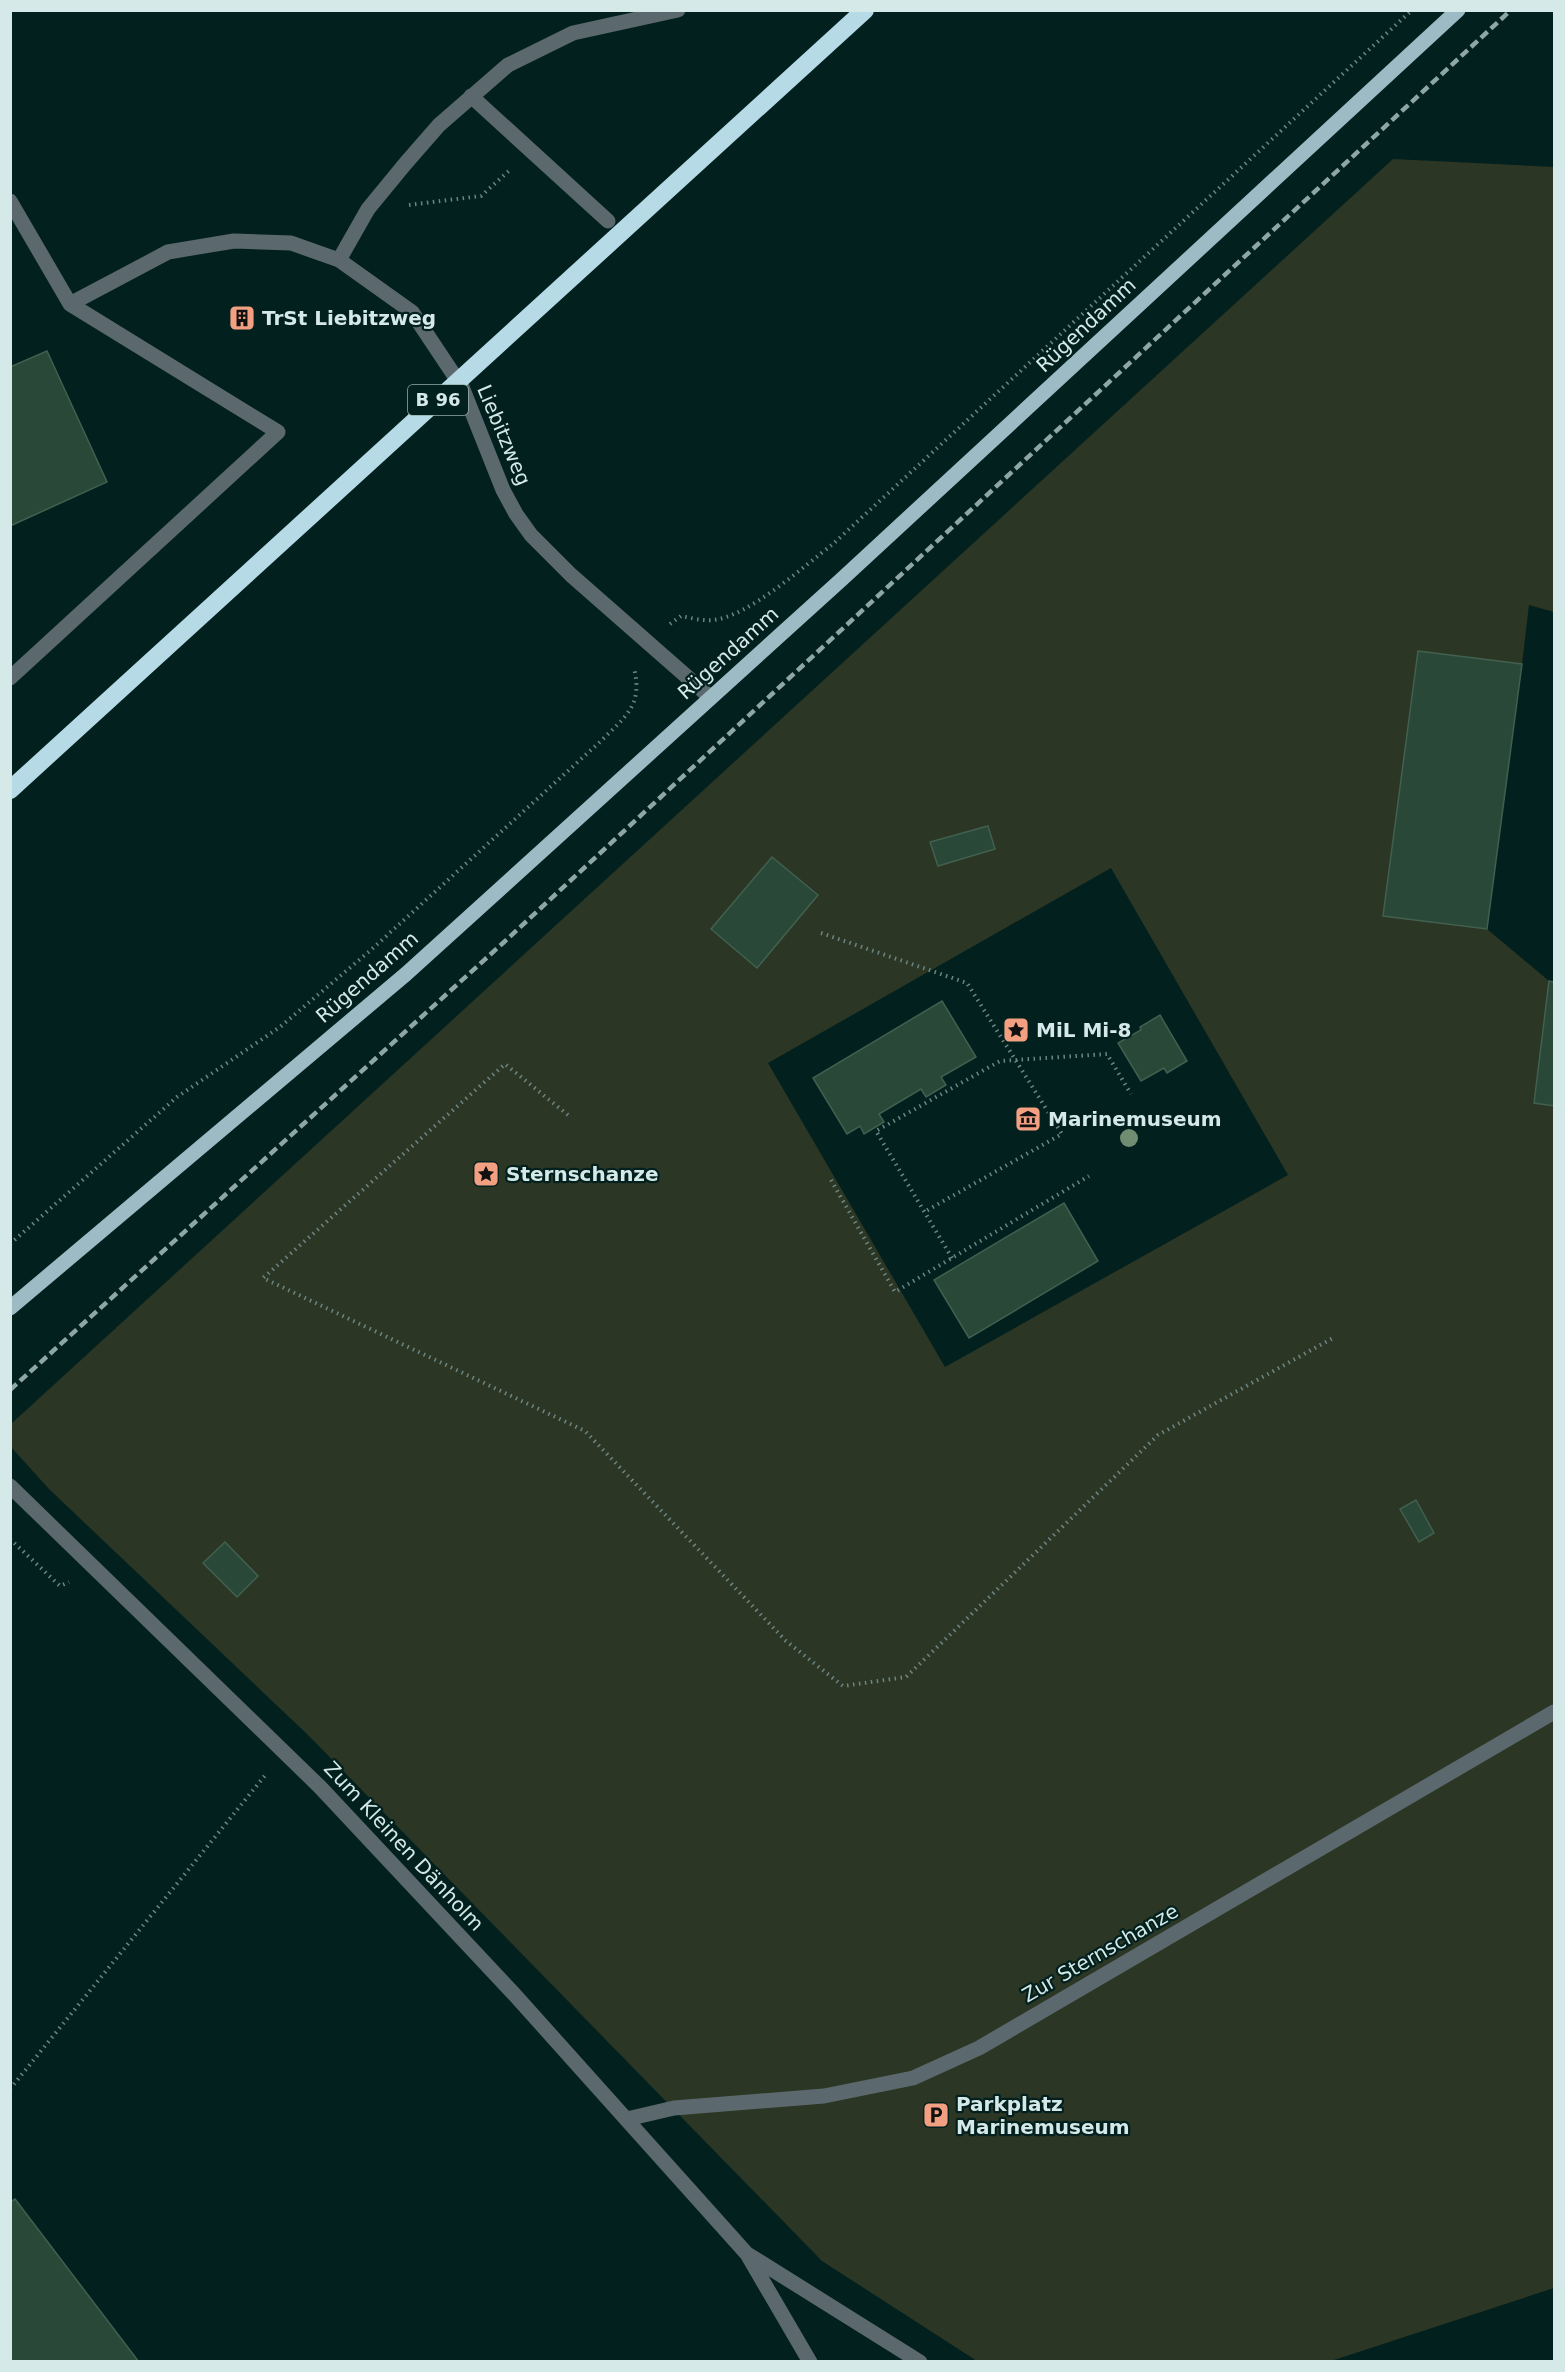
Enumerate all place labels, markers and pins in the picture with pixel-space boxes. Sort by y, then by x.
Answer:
building icon: TrSt Liebitzweg [227,303,257,333]
place label: TrSt Liebitzweg [262,306,436,330]
place icon: MiL Mi-8 [1001,1015,1031,1045]
place label: MiL Mi-8 [1036,1018,1131,1042]
museum icon: Marinemuseum [1013,1104,1043,1134]
place label: Marinemuseum [1048,1107,1222,1131]
place icon: Sternschanze [471,1159,501,1189]
place label: Sternschanze [506,1162,659,1186]
place label: Parkplatz Marinemuseum [956,2092,1130,2139]
parking icon: Parkplatz Marinemuseum [921,2100,951,2130]

